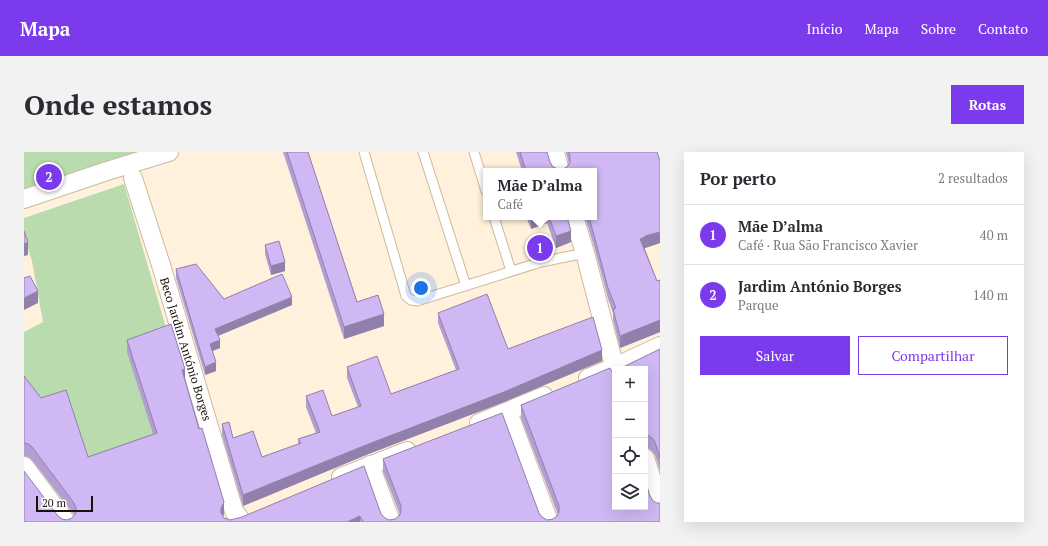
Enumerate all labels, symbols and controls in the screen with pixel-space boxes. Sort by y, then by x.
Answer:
text: Mapa [20,16,70,41]
text: Início [807,19,843,38]
text: Mapa [865,19,899,38]
text: Sobre [921,19,956,38]
text: Contato [978,19,1028,38]
button: Rotas [951,85,1024,124]
text: Onde estamos [24,86,212,123]
pin: 2 [36,162,62,192]
text: Por perto [700,167,776,190]
popup [483,168,597,220]
text: 2 resultados [938,169,1008,187]
text: Mãe D’alma [497,175,583,195]
text: Café [497,195,523,213]
text: Mãe D’alma [738,216,823,236]
text: 1 [709,226,717,244]
text: 40 m [980,226,1008,244]
pin: 1 [527,233,553,263]
text: Café · Rua São Francisco Xavier [738,236,918,254]
street label: Beco Jardim António Borges [157,275,215,423]
text: Jardim António Borges [738,276,902,296]
your location [411,278,431,298]
text: 2 [709,286,717,304]
text: 140 m [973,286,1008,304]
text: Parque [738,296,778,314]
button: Salvar [700,336,850,375]
button: Compartilhar [858,336,1008,375]
map controls [612,366,648,510]
button: + [612,366,648,402]
button: − [612,402,648,438]
button: locate [612,438,648,474]
button: layers [612,474,648,510]
scale bar [36,494,93,513]
text: 20 m [42,496,66,510]

